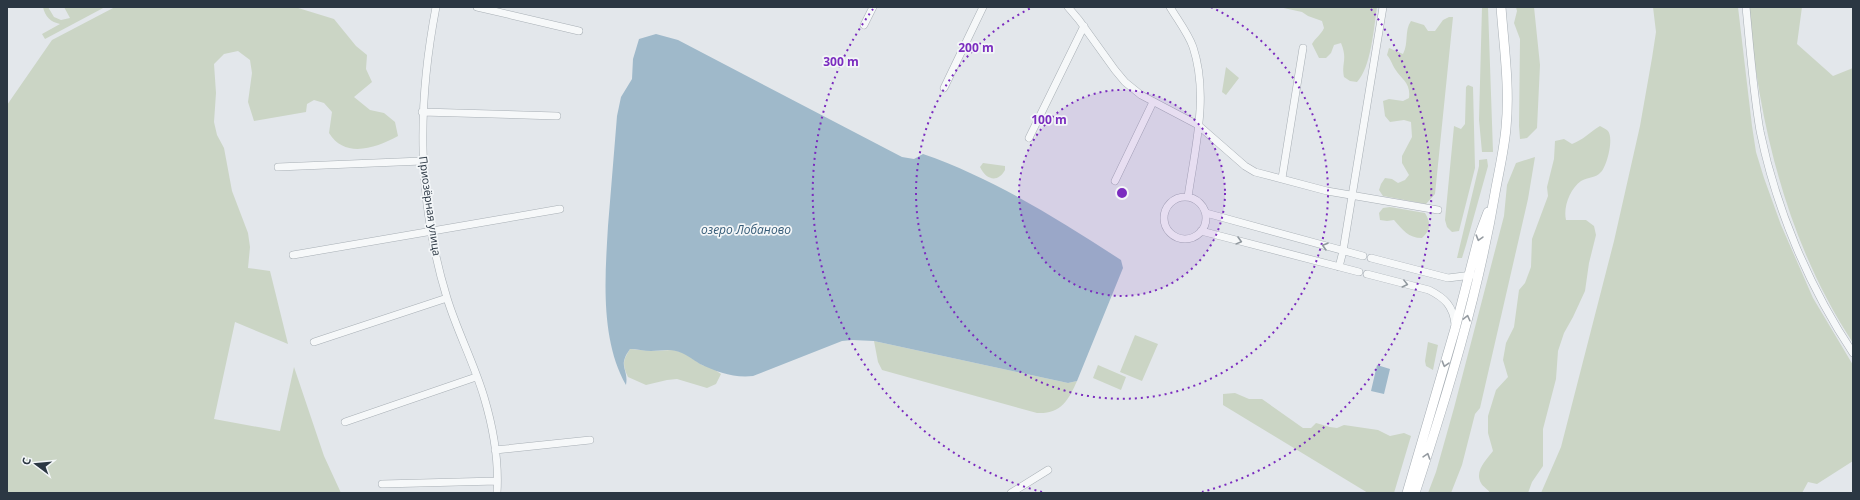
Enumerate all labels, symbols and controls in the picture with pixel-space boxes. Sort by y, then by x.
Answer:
text: 200 m [958,39,994,56]
text: 300 m [823,53,859,70]
text: 100 m [1031,111,1067,128]
street label: Приозёрная улица [416,155,445,257]
centre of rings [1115,186,1129,200]
water label: озеро Лобаново [701,221,791,238]
one-way arrow [1475,235,1484,242]
one-way arrow [1235,237,1242,245]
one-way arrow [1322,242,1329,251]
one-way arrow [1401,279,1408,288]
one-way arrow [1462,314,1471,321]
one-way arrow [1441,360,1450,367]
north arrow [16,444,56,484]
one-way arrow [1422,453,1431,460]
text: С [18,456,34,467]

